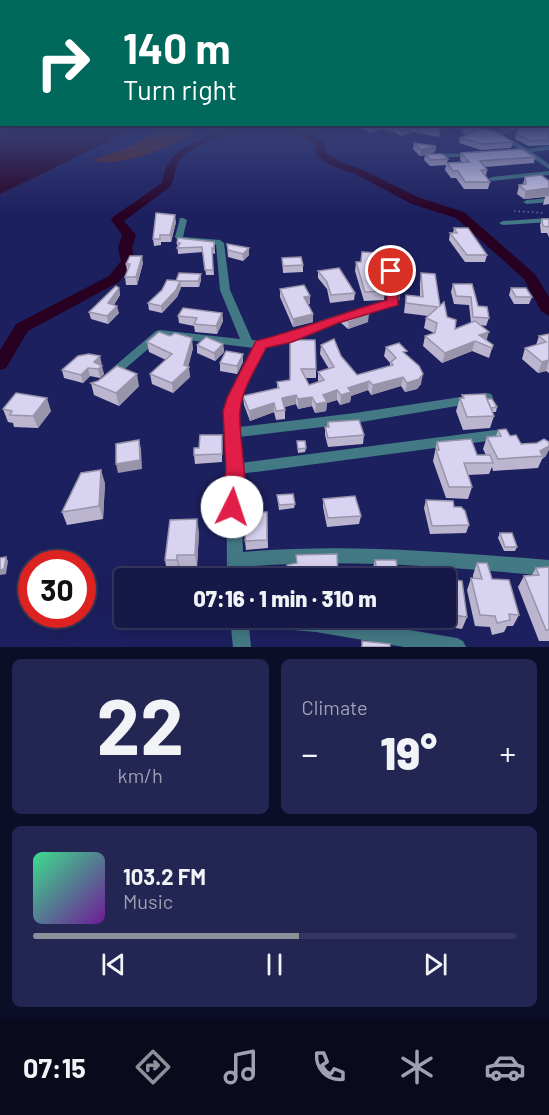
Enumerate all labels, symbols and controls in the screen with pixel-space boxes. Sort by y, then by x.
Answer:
text: 140 m [123,22,231,72]
icon: right [24,24,102,102]
text: Turn right [123,73,237,105]
pin [365,245,416,296]
icon: arrive [374,254,407,287]
position arrow [200,475,264,539]
speed limit sign: 30 [18,550,96,628]
text: 07:16 · 1 min · 310 m [193,585,377,611]
text: 22 [97,677,184,771]
text: Climate [302,695,368,719]
text: 19° [380,725,437,779]
text: − [302,733,318,773]
text: + [500,733,516,773]
text: km/h [118,763,163,787]
text: 103.2 FM [123,863,206,889]
text: Music [123,889,173,913]
icon: previous [97,948,130,981]
icon: pause [258,948,291,981]
icon: next [419,948,452,981]
icon: directions [132,1046,174,1088]
icon: music [220,1046,262,1088]
icon: phone [308,1046,350,1088]
icon: climate [396,1046,438,1088]
icon: car [484,1046,526,1088]
text: 07:15 [23,1051,86,1083]

